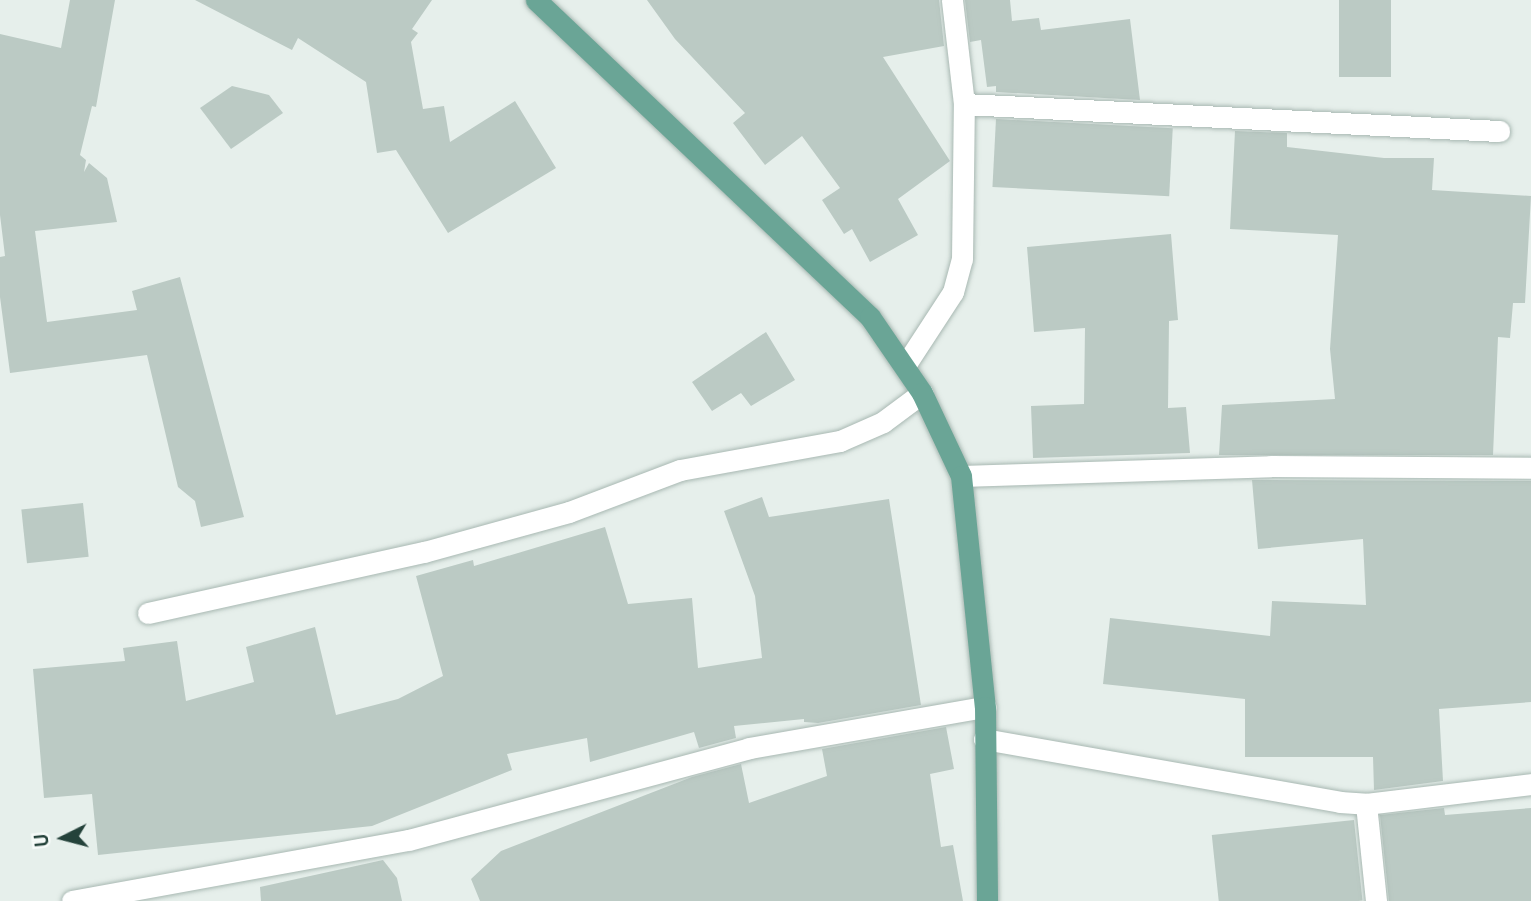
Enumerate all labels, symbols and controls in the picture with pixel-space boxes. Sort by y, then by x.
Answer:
north arrow [28,803,98,873]
text: U [29,833,55,848]

